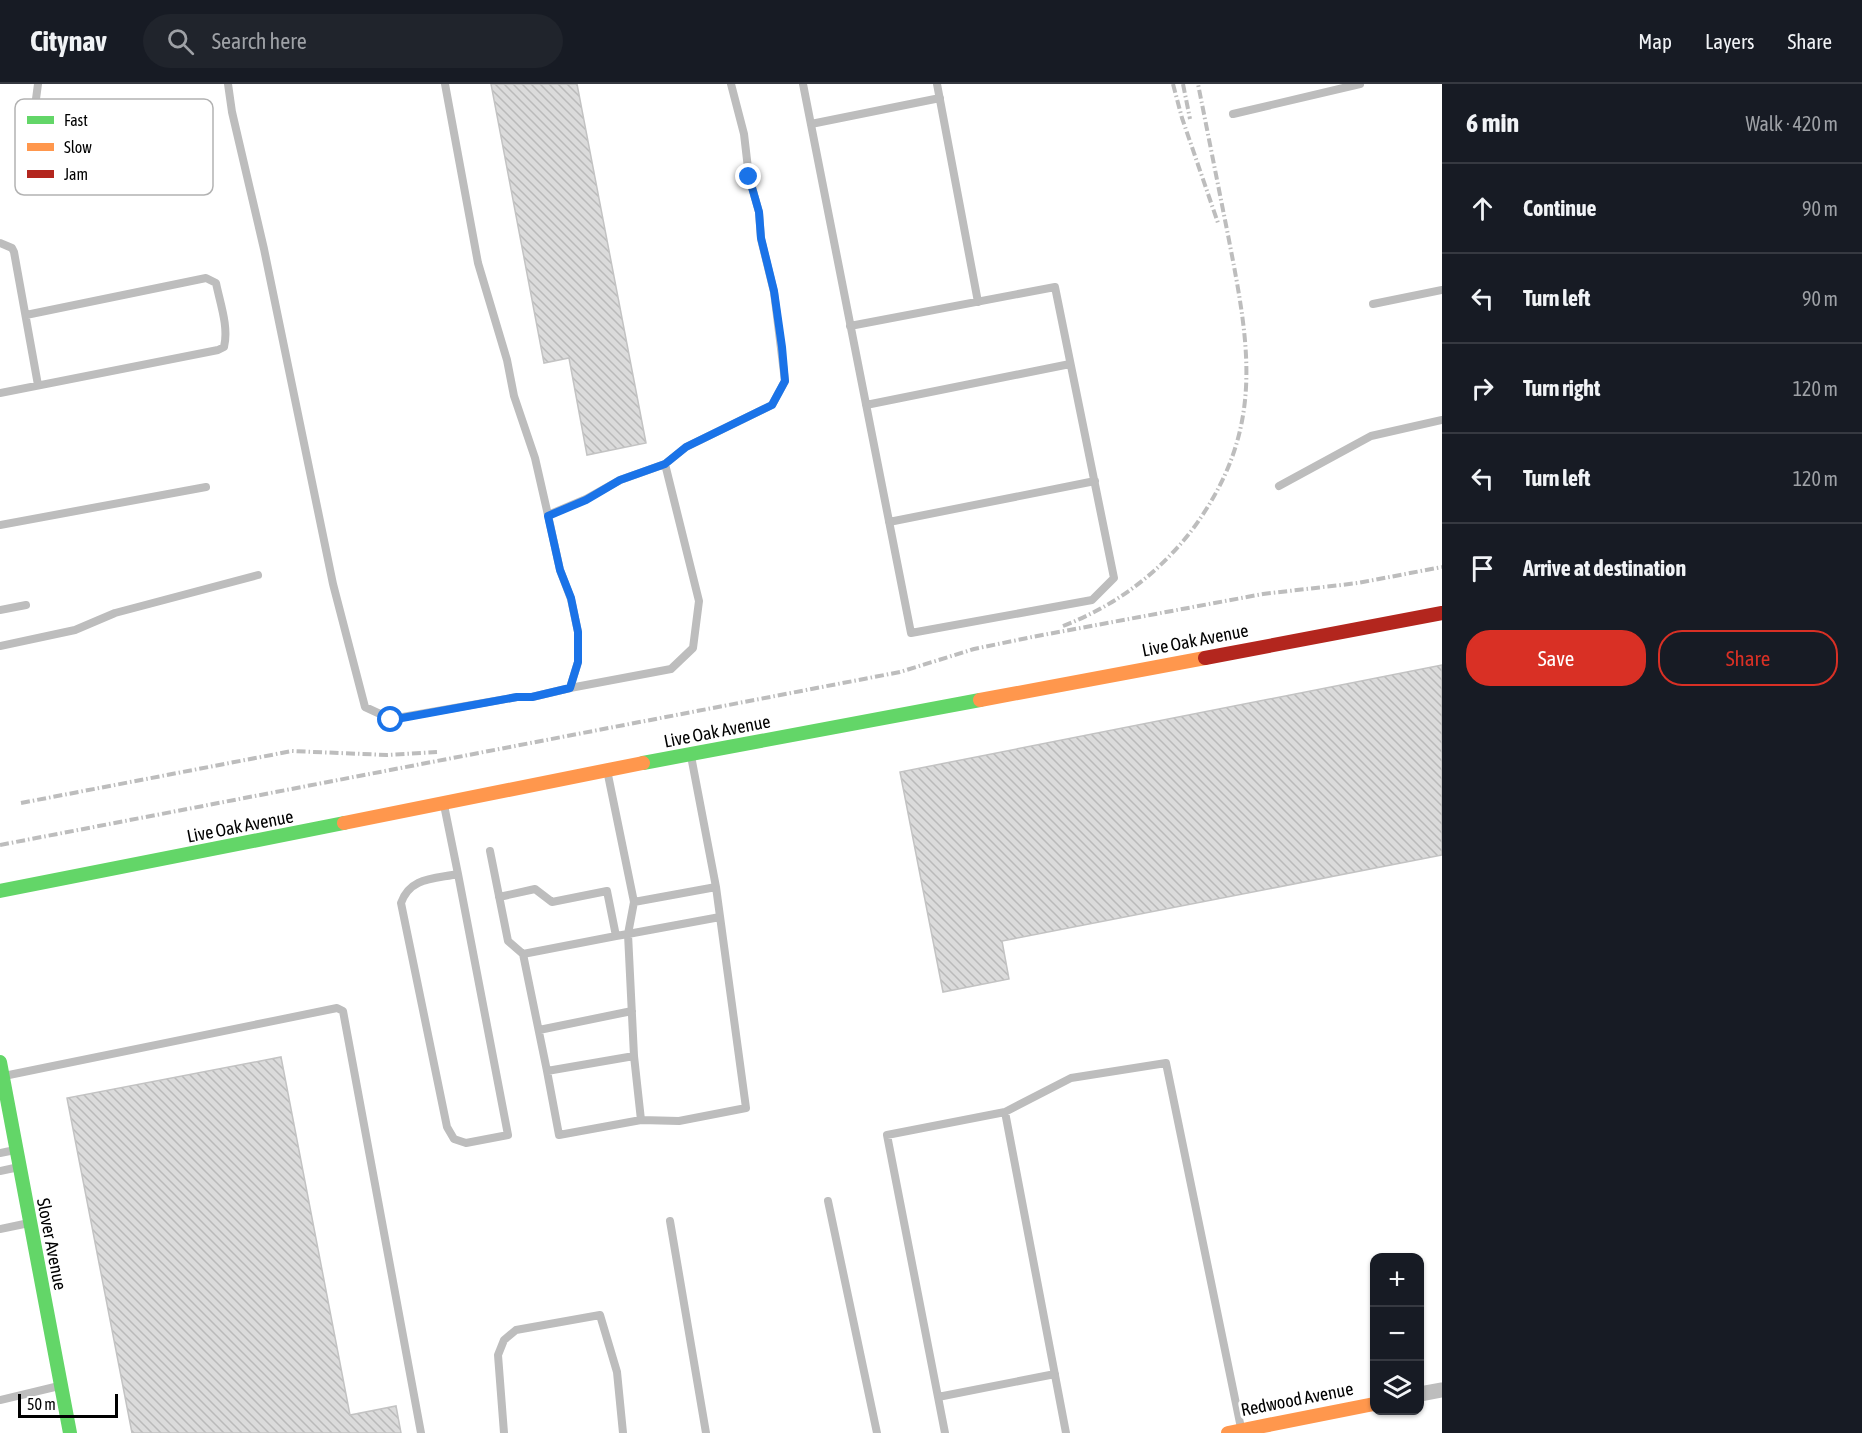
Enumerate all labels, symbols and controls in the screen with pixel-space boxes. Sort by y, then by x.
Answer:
search box [143,14,563,68]
text: Citynav [30,25,107,57]
icon: search [164,25,197,58]
text: Search here [212,28,307,54]
text: Map [1638,29,1672,53]
text: Layers [1705,29,1755,53]
text: Share [1788,29,1832,53]
legend [15,99,213,195]
text: 6 min [1466,108,1519,138]
text: Fast [64,111,88,129]
text: Walk · 420 m [1746,112,1838,135]
text: Slow [64,138,92,156]
route end [735,163,761,189]
text: Jam [64,165,88,183]
icon: ahead [1466,192,1499,225]
text: Continue [1523,195,1597,221]
text: 90 m [1802,197,1838,220]
icon: left [1466,282,1499,315]
text: Turn left [1523,285,1590,311]
text: 90 m [1802,287,1838,310]
icon: right [1466,372,1499,405]
text: Turn right [1523,375,1600,401]
text: 120 m [1793,377,1838,400]
icon: left [1466,462,1499,495]
text: Turn left [1523,465,1590,491]
text: 120 m [1793,467,1838,490]
icon: arrive [1466,552,1499,585]
text: Arrive at destination [1523,555,1686,581]
street label: Live Oak Avenue [1140,619,1250,661]
button: Save [1466,630,1646,686]
button: Share [1658,630,1838,686]
route start [377,706,403,732]
street label: Live Oak Avenue [662,710,772,752]
street label: Live Oak Avenue [185,805,295,847]
street label: Slover Avenue [33,1196,71,1292]
map controls [1370,1253,1424,1415]
button: + [1370,1253,1424,1307]
button: − [1370,1307,1424,1361]
button: layers [1370,1361,1424,1415]
street label: Redwood Avenue [1239,1378,1355,1420]
scale bar [18,1391,118,1418]
text: 50 m [27,1395,56,1413]

